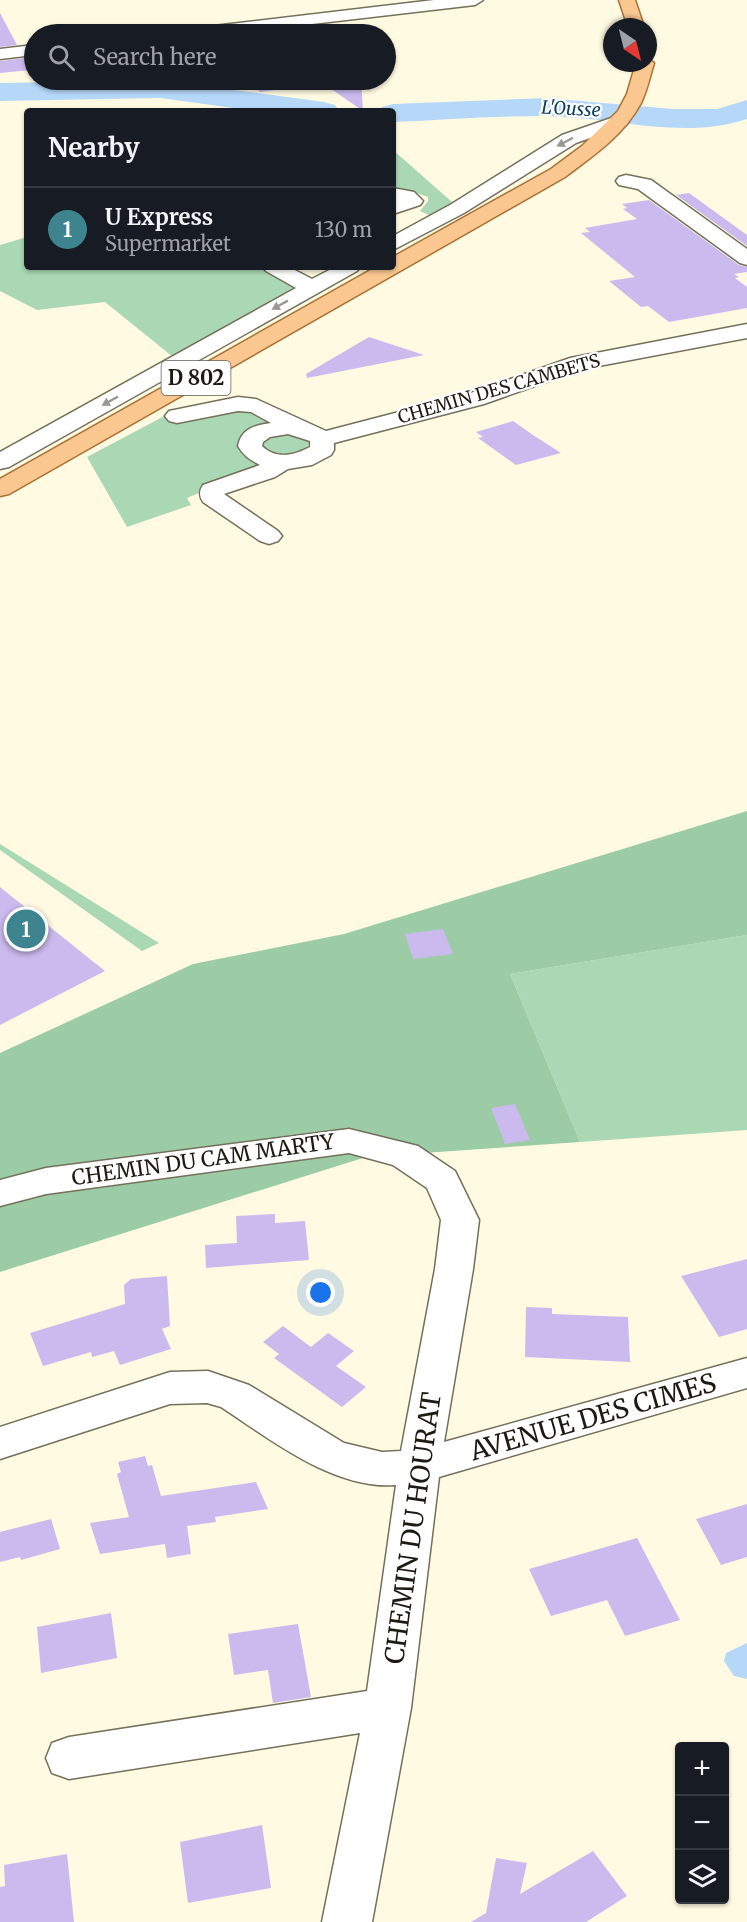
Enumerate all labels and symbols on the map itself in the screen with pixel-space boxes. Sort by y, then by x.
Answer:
north arrow [603,18,657,72]
water label: L'Ousse [541,95,601,122]
one-way arrow [557,137,574,147]
one-way arrow [271,300,288,310]
street label: CHEMIN DES CAMBETS [395,349,603,428]
road number: D 802 [162,361,230,395]
one-way arrow [102,395,118,406]
pin: 1 [6,906,46,952]
street label: CHEMIN DU CAM MARTY [70,1128,336,1191]
your location [306,1278,335,1307]
street label: AVENUE DES CIMES [465,1366,720,1468]
street label: CHEMIN DU HOURAT [377,1390,448,1666]

